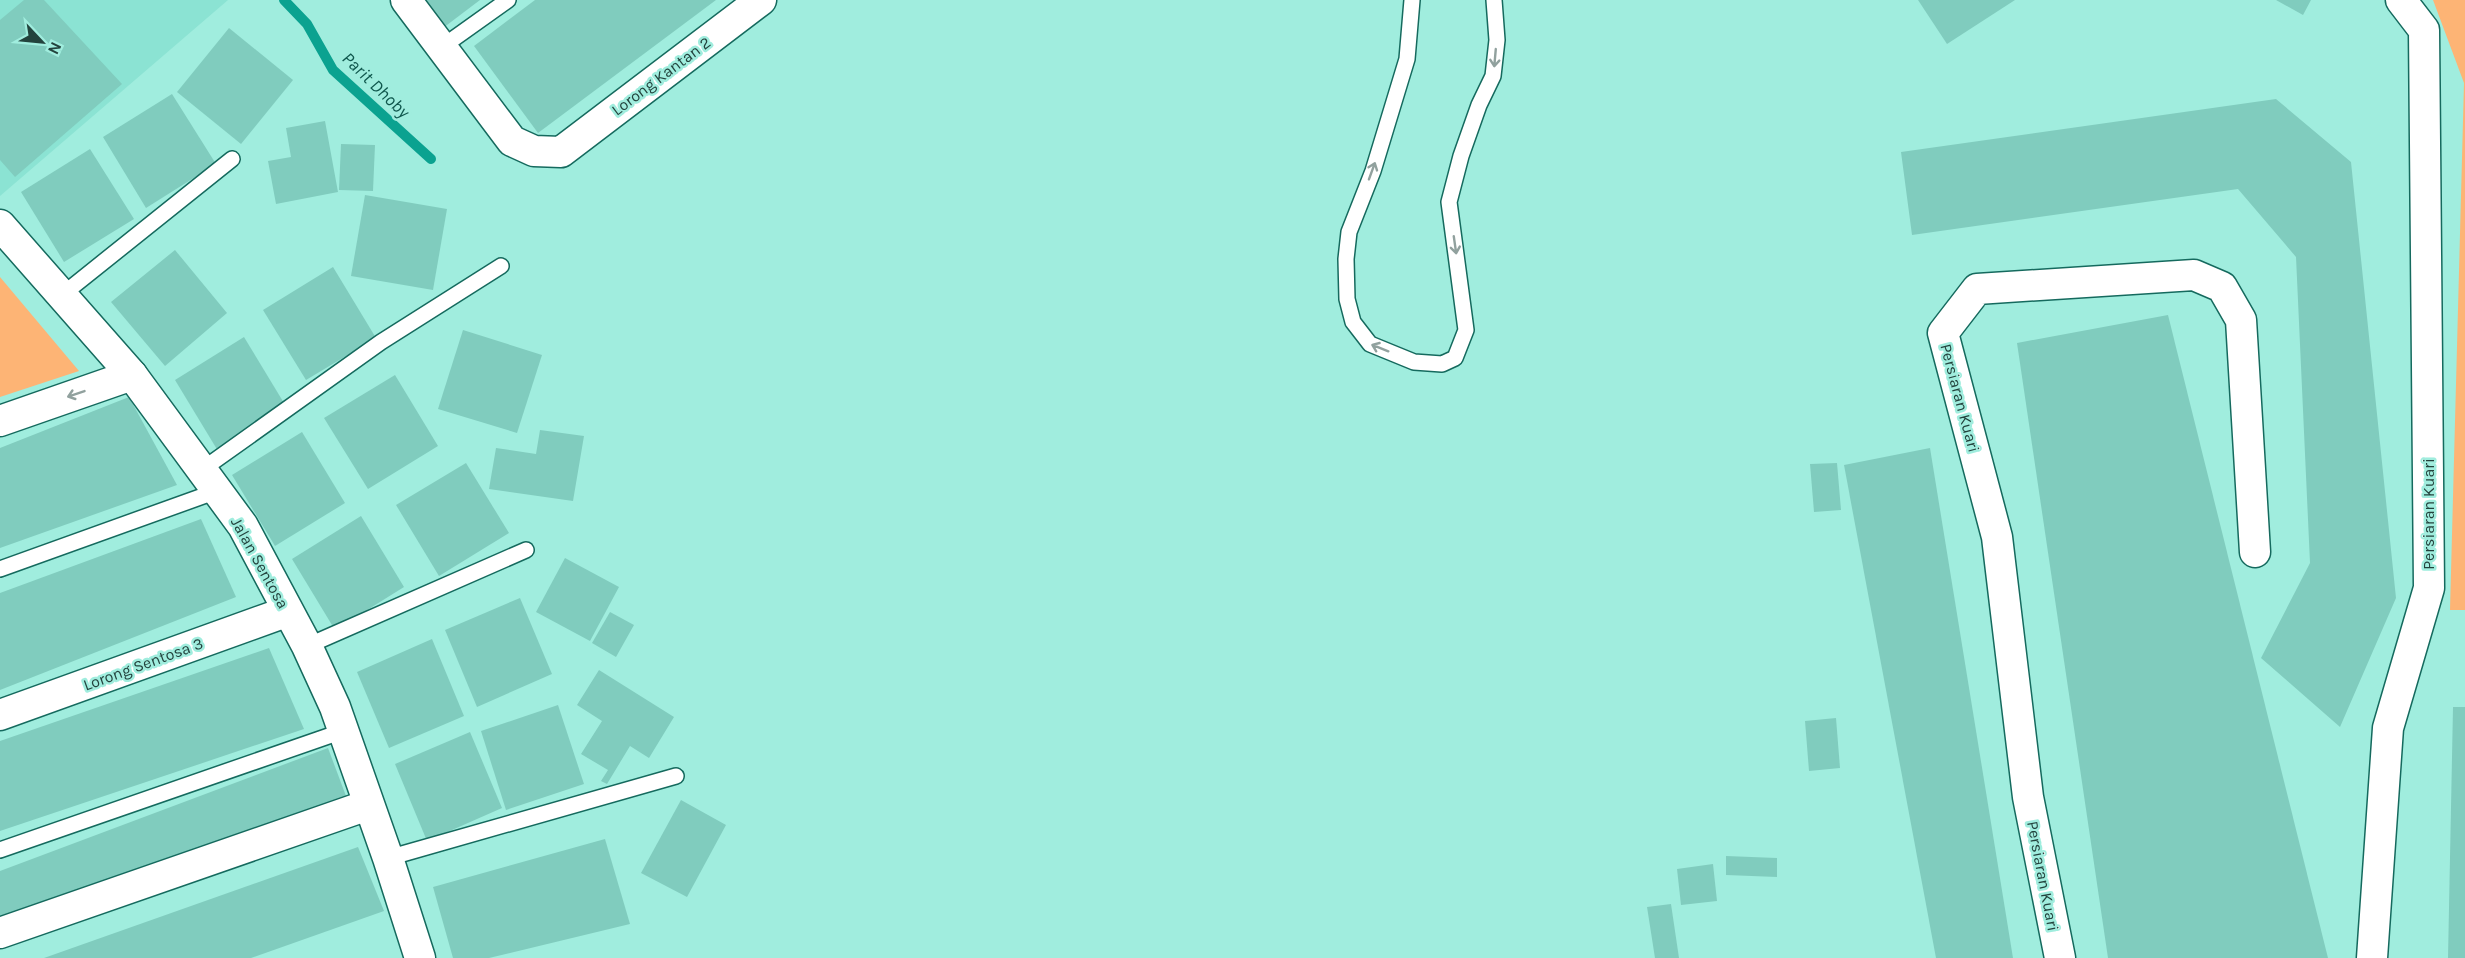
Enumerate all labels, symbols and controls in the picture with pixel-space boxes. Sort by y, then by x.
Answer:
north arrow [12,12,72,72]
street label: Lorong Kantan 2 [608,33,714,119]
text: N [44,39,66,58]
water label: Parit Dhoby [338,47,415,123]
one-way arrow [1489,48,1500,68]
one-way arrow [1367,162,1378,181]
one-way arrow [1450,234,1461,254]
one-way arrow [1372,342,1390,353]
street label: Persiaran Kuari [1936,342,1984,454]
one-way arrow [67,390,86,401]
street label: Persiaran Kuari [2419,458,2438,570]
street label: Jalan Sentosa [227,514,293,612]
street label: Lorong Sentosa 3 [81,634,205,694]
street label: Persiaran Kuari [2023,819,2063,933]

